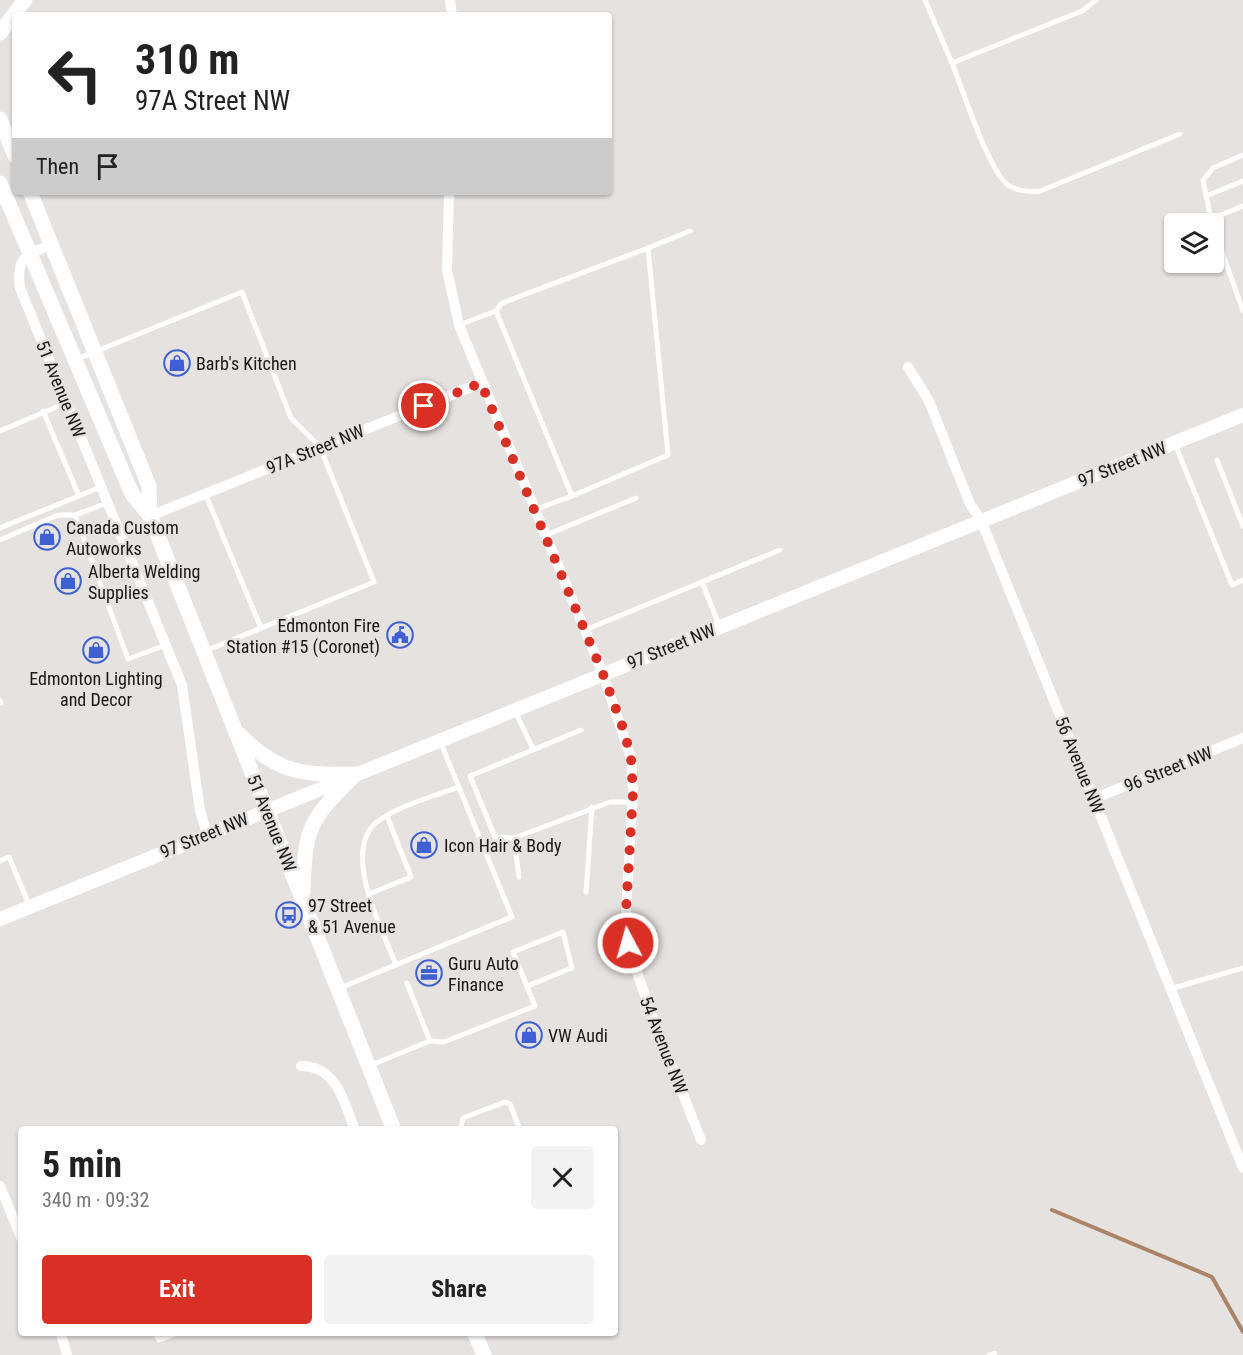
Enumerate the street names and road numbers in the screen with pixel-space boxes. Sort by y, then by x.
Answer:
street label: 51 Avenue NW [32,337,90,441]
street label: 97A Street NW [263,420,367,478]
street label: 97 Street NW [1075,437,1169,491]
street label: 97 Street NW [624,619,718,673]
street label: 56 Avenue NW [1051,713,1109,817]
street label: 96 Street NW [1121,742,1215,796]
street label: 51 Avenue NW [243,771,301,875]
street label: 97 Street NW [157,808,251,862]
street label: 54 Avenue NW [636,993,692,1097]

